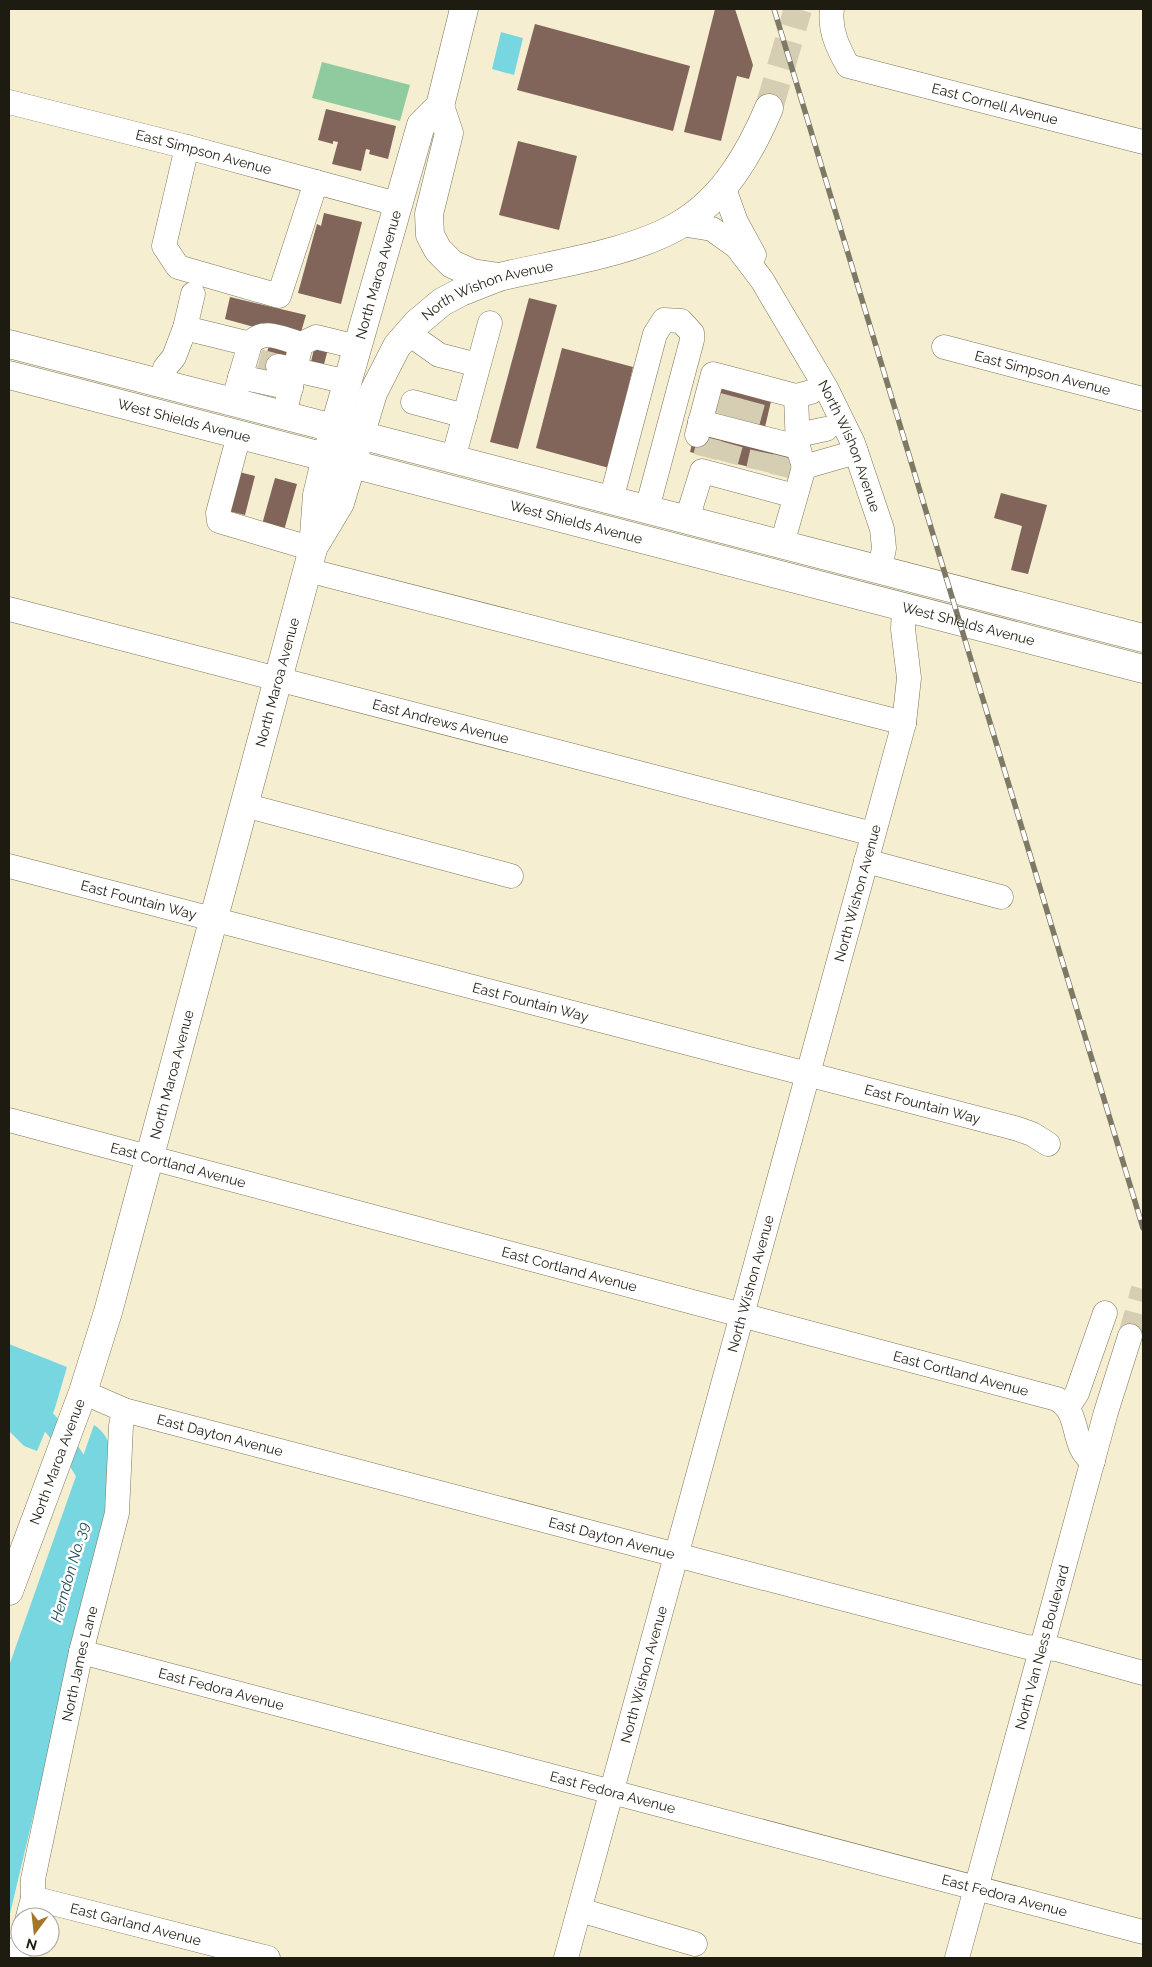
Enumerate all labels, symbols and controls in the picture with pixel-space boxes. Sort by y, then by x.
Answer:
street label: East Cornell Avenue [930,80,1060,128]
street label: East Simpson Avenue [134,126,273,178]
street label: North Maroa Avenue [352,208,404,341]
street label: North Wishon Avenue [418,258,554,324]
street label: East Simpson Avenue [973,347,1112,398]
street label: North Wishon Avenue [815,377,884,514]
street label: West Shields Avenue [116,396,252,445]
street label: West Shields Avenue [508,497,644,547]
street label: West Shields Avenue [900,599,1036,649]
street label: North Maroa Avenue [252,616,302,749]
street label: East Andrews Avenue [371,696,510,747]
street label: North Wishon Avenue [831,823,884,963]
street label: East Fountain Way [79,877,199,923]
street label: East Fountain Way [471,979,591,1025]
street label: North Maroa Avenue [147,1008,197,1141]
street label: East Fountain Way [863,1081,983,1127]
street label: East Cortland Avenue [109,1139,248,1191]
street label: North Wishon Avenue [724,1213,777,1354]
street label: East Cortland Avenue [500,1244,639,1295]
street label: East Cortland Avenue [891,1348,1030,1399]
street label: North Maroa Avenue [26,1396,88,1527]
street label: East Dayton Avenue [155,1411,285,1459]
street label: East Dayton Avenue [547,1514,676,1562]
water label: Herndon No. 39 [47,1520,93,1624]
street label: North Van Ness Boulevard [1012,1563,1072,1732]
street label: North James Lane [59,1604,101,1723]
street label: North Wishon Avenue [617,1604,670,1745]
street label: East Fedora Avenue [157,1665,286,1713]
street label: East Fedora Avenue [548,1768,677,1816]
street label: East Fedora Avenue [940,1871,1069,1920]
street label: East Garland Avenue [69,1900,203,1949]
north arrow [10,1907,60,1957]
text: N [24,1935,39,1954]

